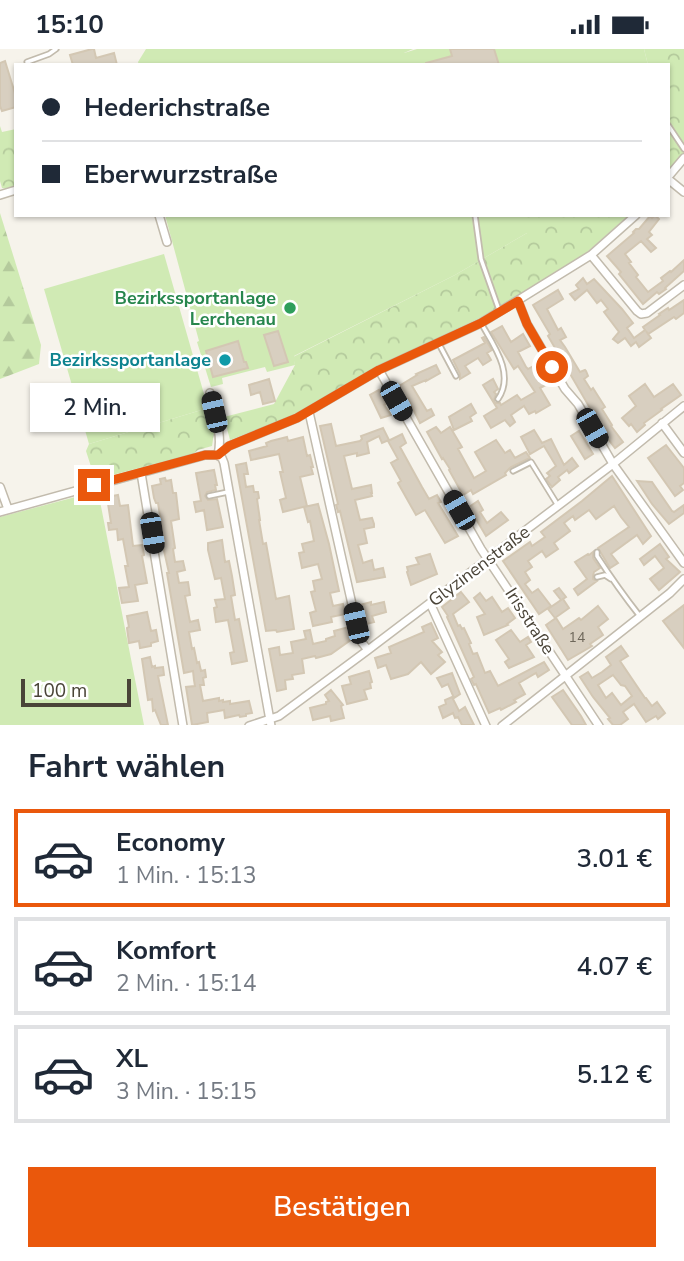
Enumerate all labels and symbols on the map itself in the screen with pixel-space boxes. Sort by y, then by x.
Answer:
place label: Bezirkssportanlage Lerchenau [115,286,276,331]
marker: Bezirkssportanlage Lerchenau [282,300,298,316]
place label: Bezirkssportanlage [50,348,211,372]
route start [536,351,568,383]
marker: Bezirkssportanlage [217,352,233,368]
car [377,378,416,424]
callout: 2 Min. [29,383,159,433]
car [200,389,229,435]
car [573,405,612,451]
route end [78,469,110,501]
car [440,487,479,533]
car [139,511,166,555]
street label: Glyzinenstraße [423,520,535,612]
street label: Irisstraße [499,583,561,659]
car [342,600,371,646]
house number: 14 [569,628,585,647]
scale bar [21,677,131,708]

